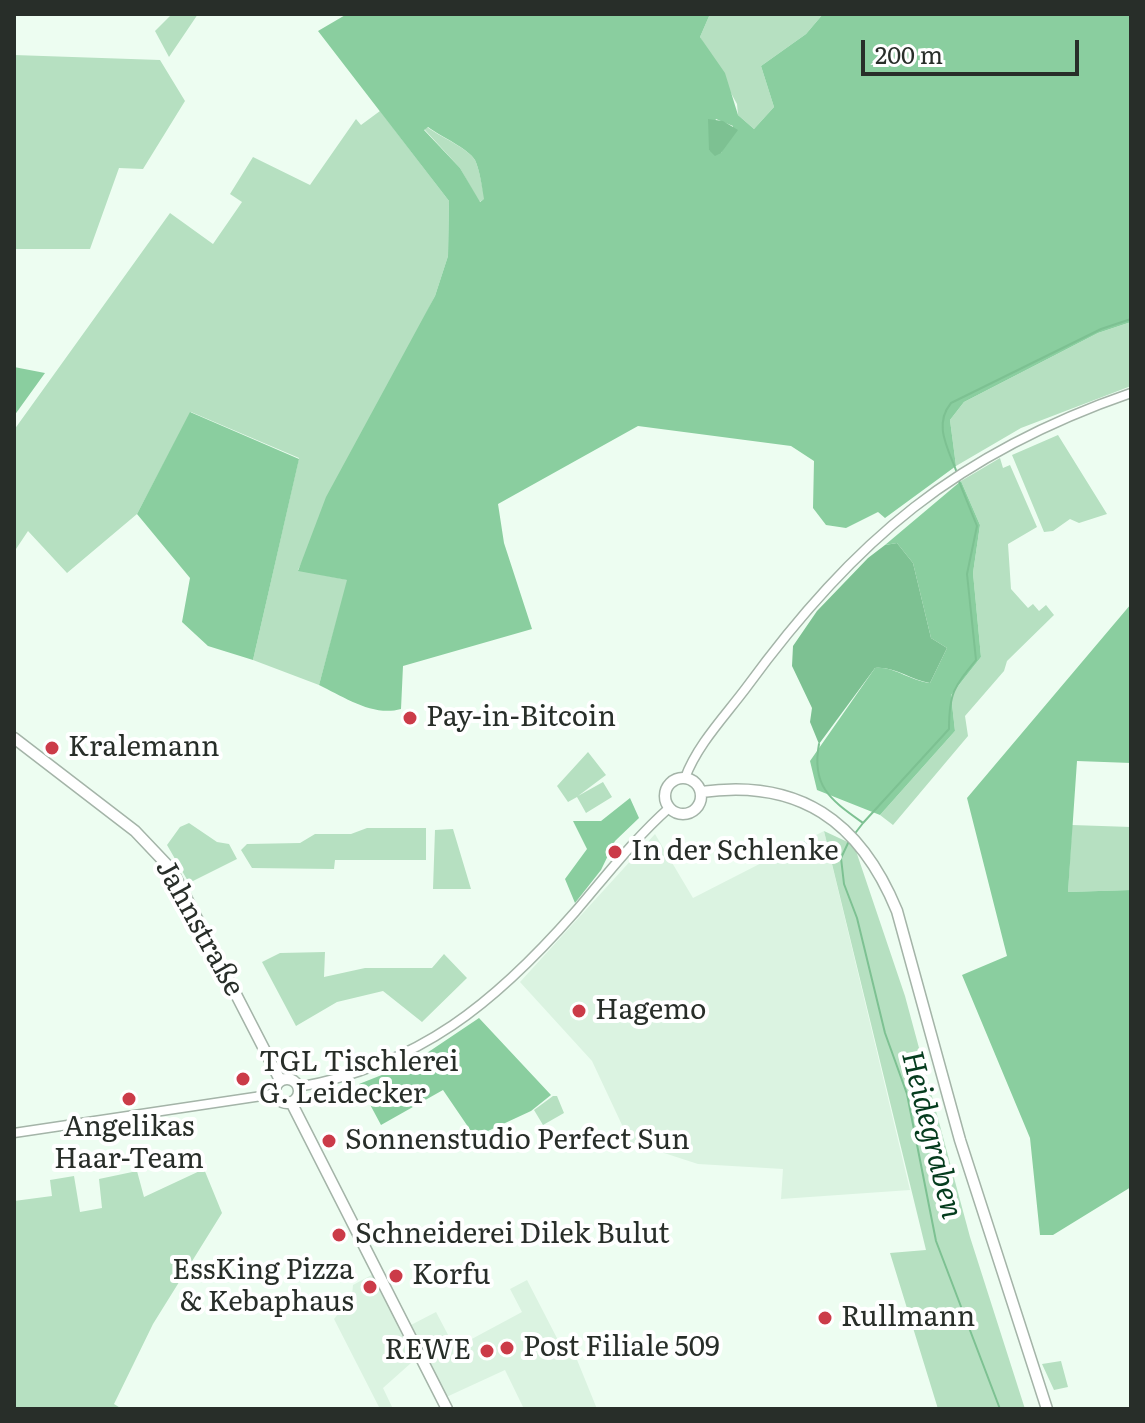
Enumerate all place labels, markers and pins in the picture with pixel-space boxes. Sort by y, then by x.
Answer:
place label: Pay-in-Bitcoin [426,701,616,735]
marker: Pay-in-Bitcoin [401,709,419,727]
place label: Kralemann [68,731,220,765]
marker: Kralemann [43,739,61,757]
place label: In der Schlenke [631,835,839,869]
marker: In der Schlenke [606,843,624,861]
place label: Hagemo [595,994,706,1028]
marker: Hagemo [570,1002,588,1020]
place label: TGL Tischlerei G. Leidecker [259,1046,459,1112]
marker: TGL Tischlerei G. Leidecker [234,1070,252,1088]
marker: Angelikas Haar-Team [120,1090,138,1108]
place label: Angelikas Haar-Team [54,1111,204,1177]
place label: Sonnenstudio Perfect Sun [345,1124,690,1158]
marker: Sonnenstudio Perfect Sun [320,1132,338,1150]
place label: Schneiderei Dilek Bulut [355,1218,670,1252]
marker: Schneiderei Dilek Bulut [330,1226,348,1244]
place label: EssKing Pizza & Kebaphaus [172,1254,354,1320]
place label: Korfu [412,1259,491,1293]
marker: Korfu [387,1267,405,1285]
marker: EssKing Pizza & Kebaphaus [361,1278,379,1296]
place label: Rullmann [841,1301,975,1335]
marker: Rullmann [816,1309,834,1327]
place label: Post Filiale 509 [523,1331,720,1365]
place label: REWE [384,1334,471,1368]
marker: Post Filiale 509 [498,1339,516,1357]
marker: REWE [478,1342,496,1360]

